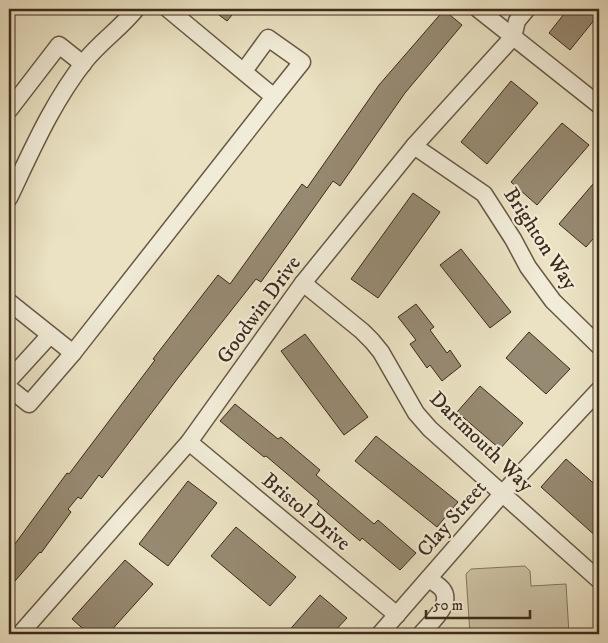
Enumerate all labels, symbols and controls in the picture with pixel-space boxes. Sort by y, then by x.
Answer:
street label: Brighton Way [497,183,583,296]
street label: Goodwin Drive [211,251,307,369]
street label: Dartmouth Way [424,386,539,499]
street label: Bristol Drive [256,467,356,557]
street label: Clay Street [412,475,493,563]
scale bar [426,588,529,620]
text: 50 m [433,596,463,615]

